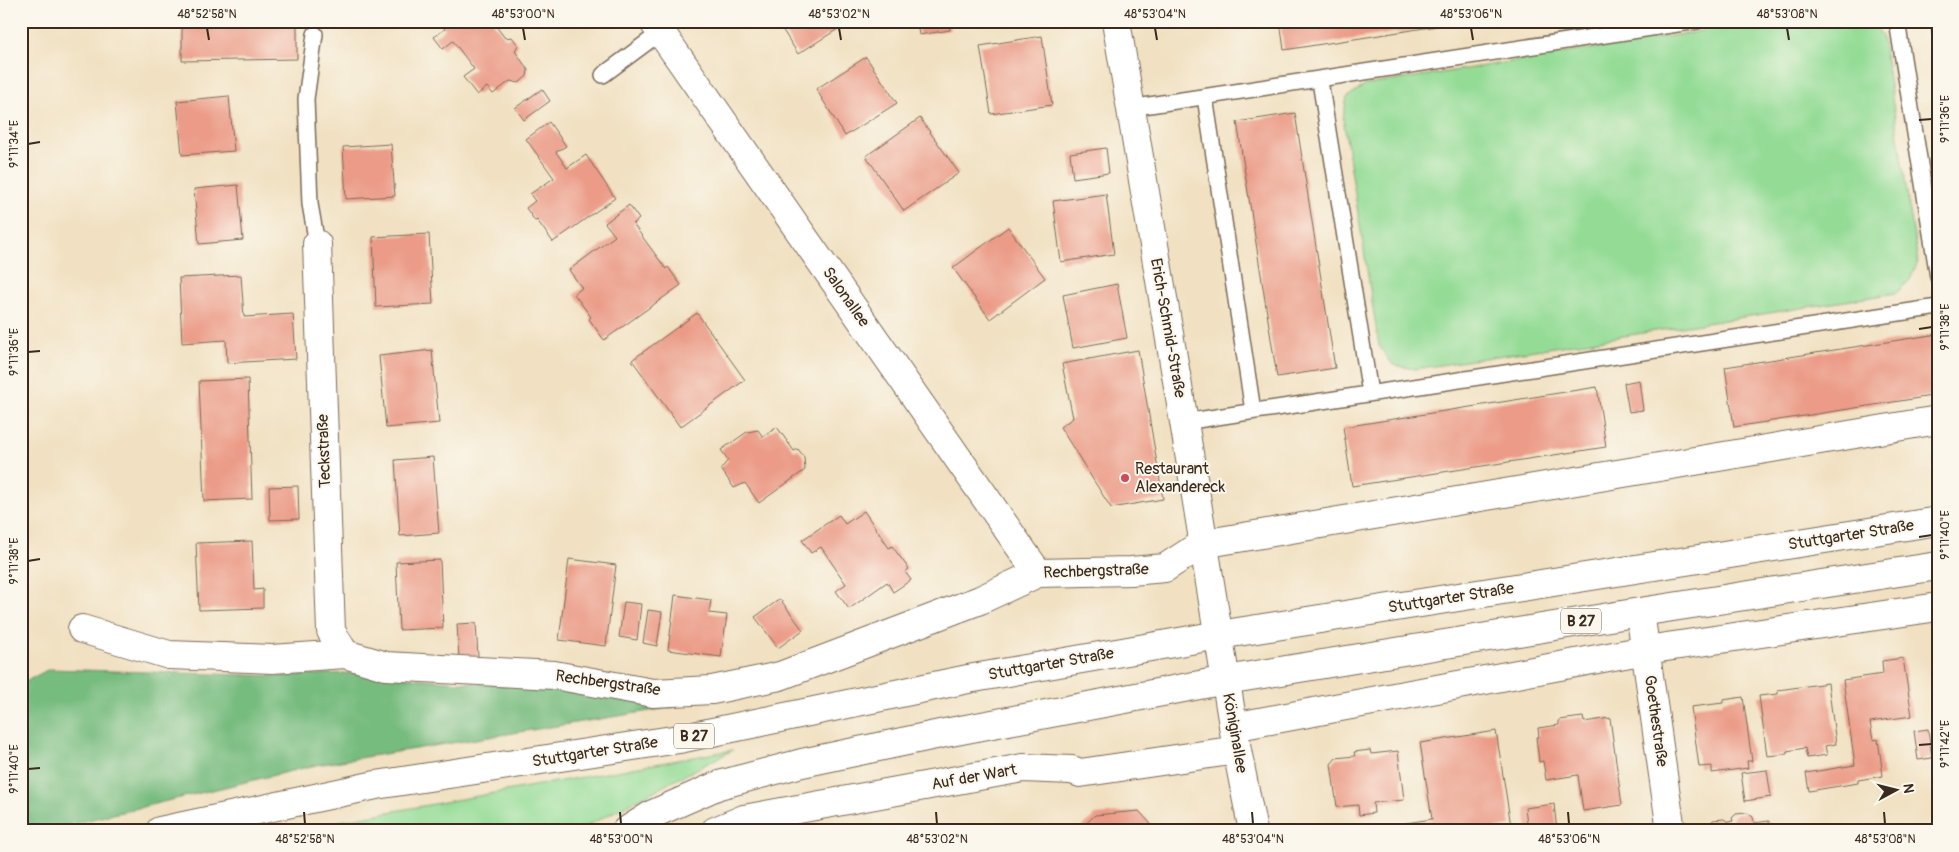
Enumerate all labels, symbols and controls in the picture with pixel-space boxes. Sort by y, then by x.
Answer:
text: 48°52'58"N [177,7,237,22]
text: 48°53'00"N [491,7,555,22]
text: 48°53'02"N [808,7,870,22]
text: 48°53'04"N [1124,7,1186,22]
text: 48°53'06"N [1440,7,1502,22]
text: 48°53'08"N [1756,7,1818,22]
text: 9°11'36"E [1938,95,1953,143]
text: 9°11'34"E [7,120,22,168]
street label: Erich-Schmid-Straße [1146,257,1190,400]
street label: Salonallee [818,263,874,331]
text: 9°11'38"E [1938,303,1953,351]
text: 9°11'36"E [7,328,22,376]
street label: Teckstraße [313,414,335,488]
place label: Restaurant Alexandereck [1135,459,1225,497]
marker: Restaurant Alexandereck [1119,472,1131,484]
text: 9°11'40"E [1938,510,1953,560]
street label: Stuttgarter Straße [1787,515,1915,555]
text: 9°11'38"E [7,537,22,585]
street label: Rechbergstraße [1043,559,1149,583]
street label: Stuttgarter Straße [1387,578,1515,618]
road number: B 27 [1561,608,1601,634]
street label: Stuttgarter Straße [987,643,1115,685]
street label: Rechbergstraße [554,666,662,700]
street label: Goethestraße [1640,674,1672,768]
street label: Königinallee [1218,691,1252,775]
text: 9°11'42"E [1938,720,1953,768]
road number: B 27 [674,724,714,748]
street label: Stuttgarter Straße [531,732,659,772]
text: 9°11'40"E [7,744,22,794]
street label: Auf der Wart [930,760,1019,794]
north arrow [1872,764,1922,814]
text: N [1899,783,1917,794]
text: 48°52'58"N [275,832,335,847]
text: 48°53'00"N [589,832,653,847]
text: 48°53'02"N [906,832,968,847]
text: 48°53'04"N [1222,832,1284,847]
text: 48°53'06"N [1538,832,1600,847]
text: 48°53'08"N [1854,832,1916,847]

